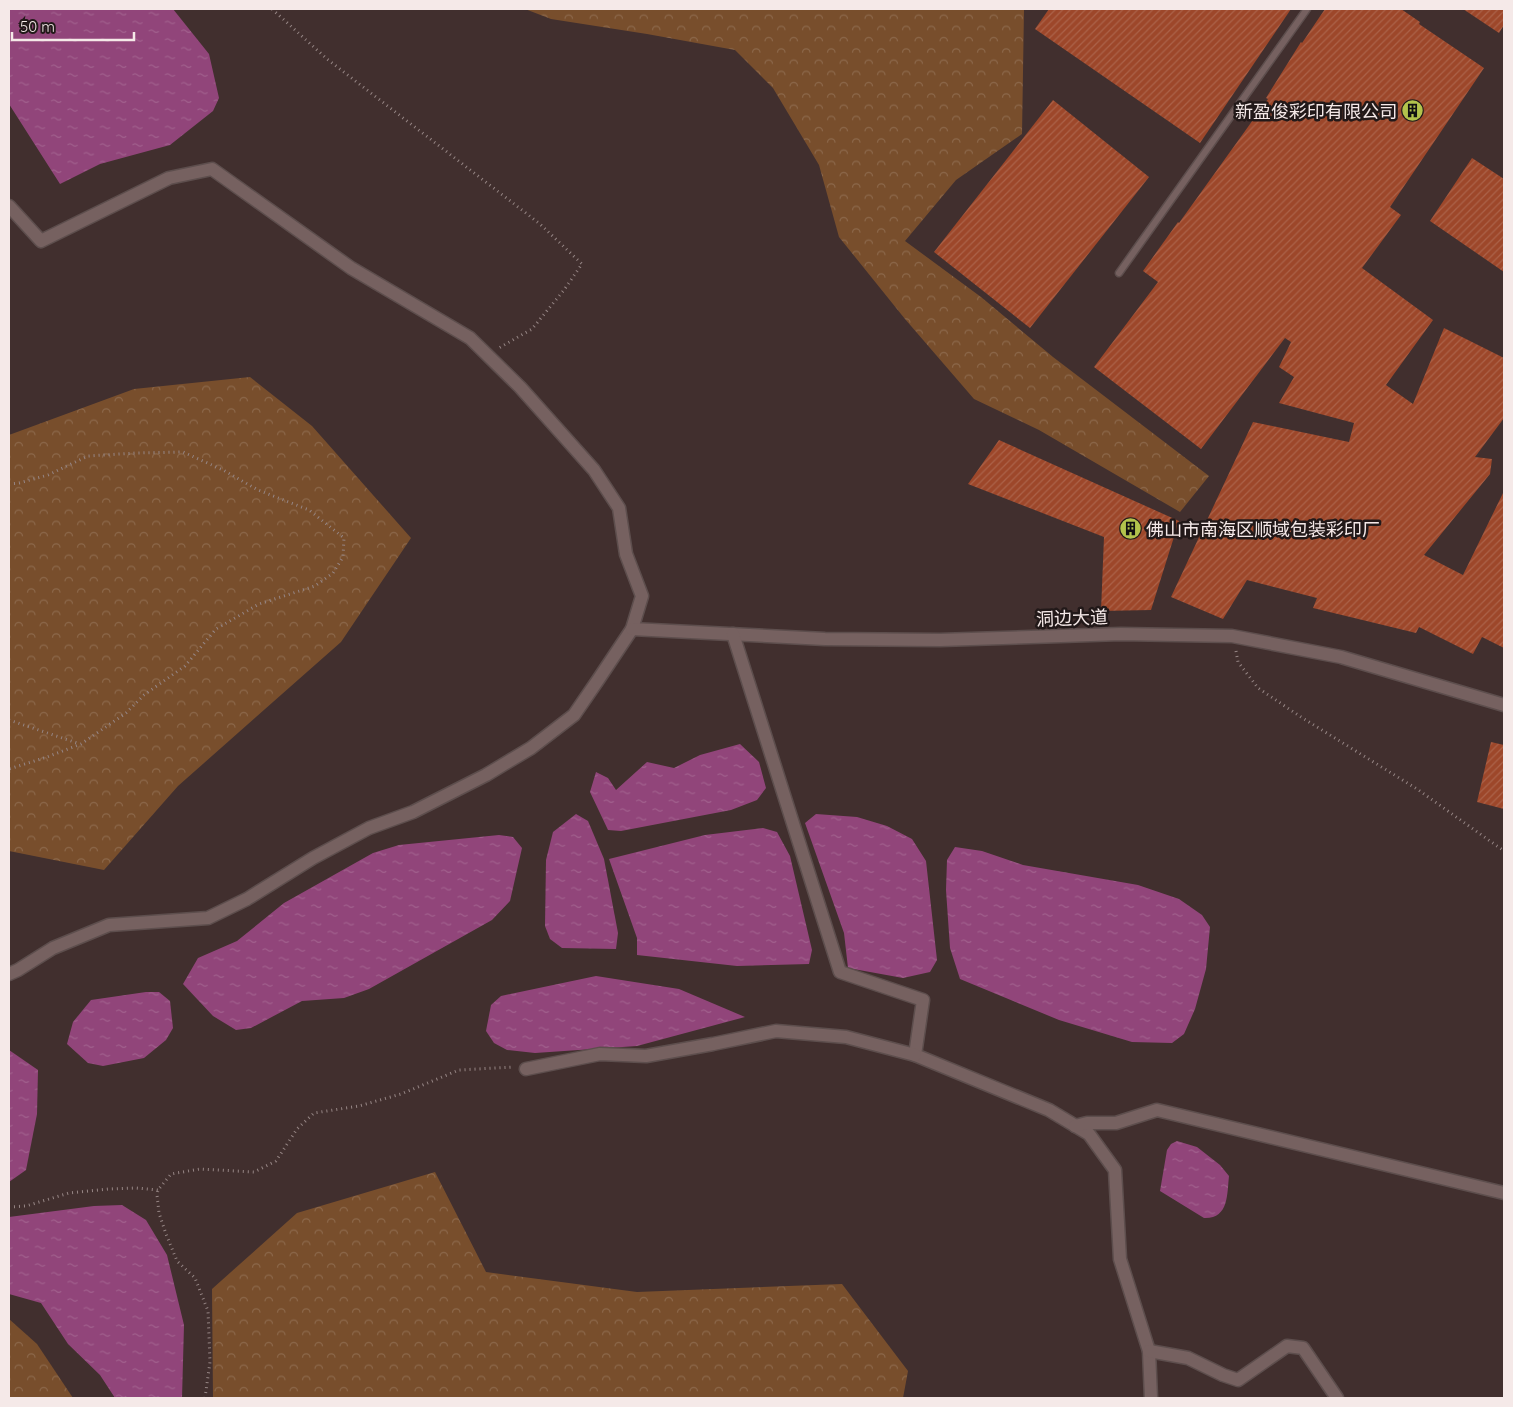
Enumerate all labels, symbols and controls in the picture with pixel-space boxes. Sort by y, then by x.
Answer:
scale bar [12,10,135,42]
text: 50 m [20,17,55,36]
building icon: 新盈俊彩印有限公司 [1401,99,1425,123]
place label: 新盈俊彩印有限公司 [1235,100,1397,123]
building icon: 佛山市南海区顺域包装彩印厂 [1118,517,1142,541]
place label: 佛山市南海区顺域包装彩印厂 [1146,518,1380,541]
street label: 洞边大道 [1036,605,1108,631]

